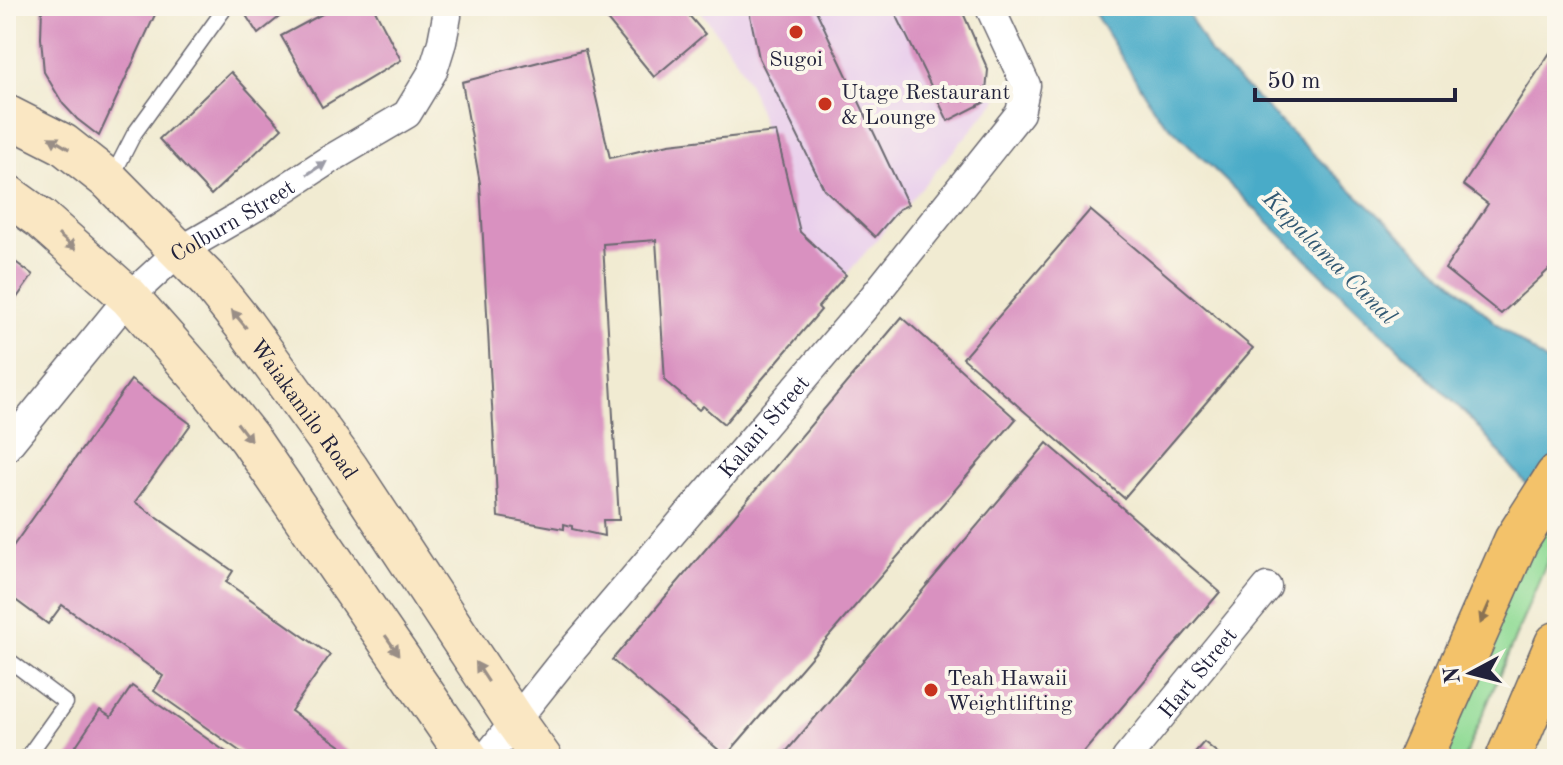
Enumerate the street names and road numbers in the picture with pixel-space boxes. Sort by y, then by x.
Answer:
street label: Colburn Street [167,176,299,267]
street label: Waiakamilo Road [245,335,361,484]
street label: Kalani Street [715,372,814,483]
street label: Hart Street [1155,624,1242,723]

